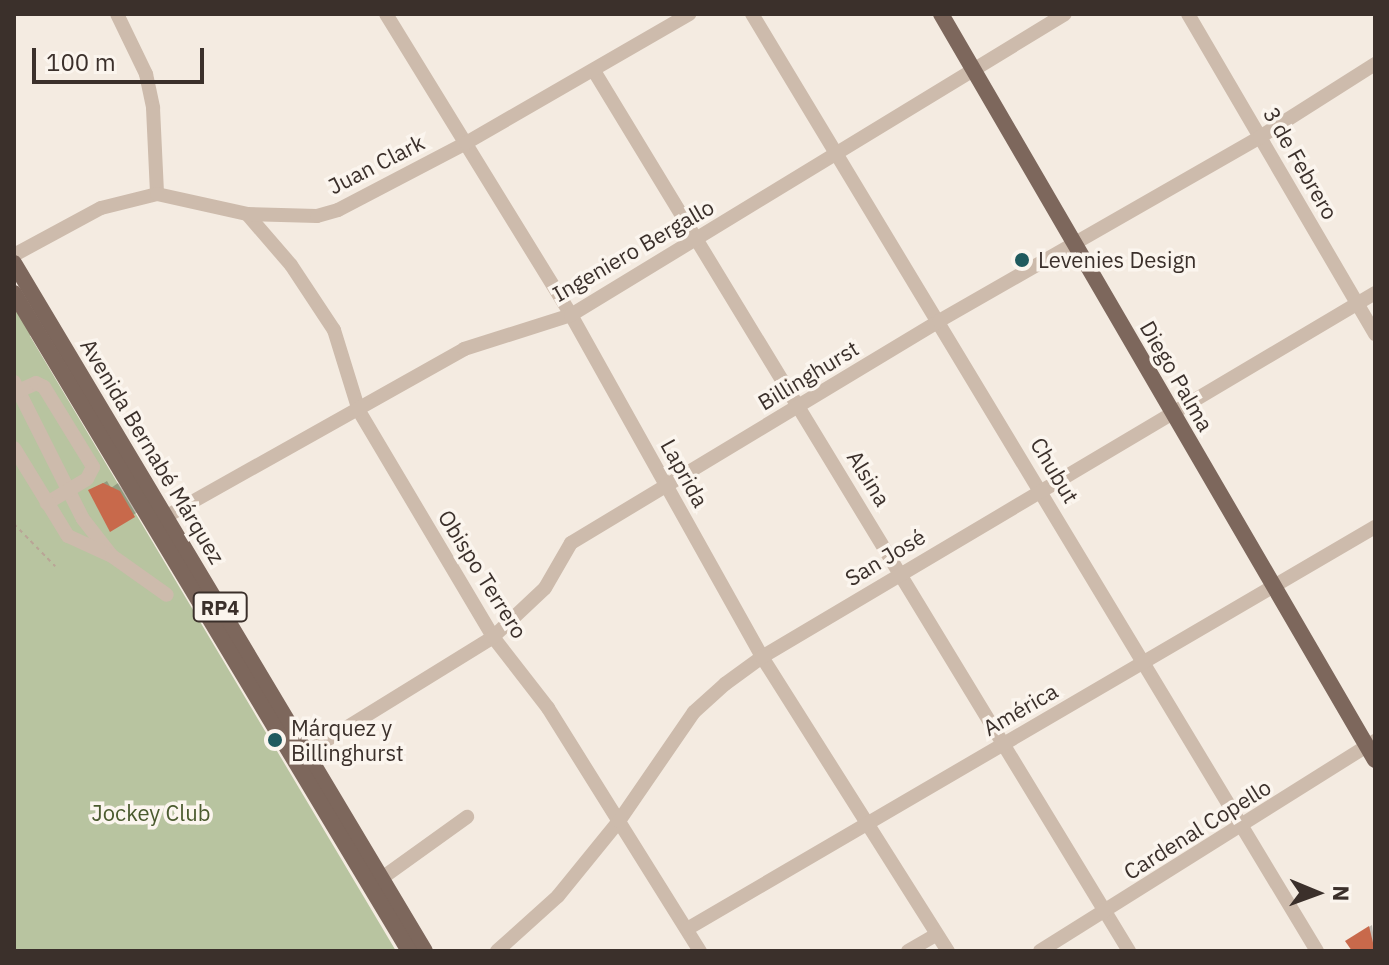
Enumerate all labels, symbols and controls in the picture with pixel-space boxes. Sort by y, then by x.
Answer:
scale bar [36,32,208,82]
text: 100 m [46,46,116,78]
street label: 3 de Febrero [1258,102,1344,224]
street label: Juan Clark [324,129,428,199]
street label: Ingeniero Bergallo [548,193,718,307]
place label: Levenies Design [1038,247,1197,273]
marker: Levenies Design [1013,251,1031,269]
street label: Diego Palma [1135,316,1219,436]
street label: Avenida Bernabé Márquez [75,334,231,568]
street label: Billinghurst [753,335,863,415]
street label: Chubut [1025,433,1085,507]
street label: Laprida [656,434,714,512]
street label: Alsina [842,445,896,511]
street label: Obispo Terrero [433,505,533,643]
street label: San José [840,523,930,591]
road number: RP4 [192,591,248,623]
street label: América [978,677,1062,741]
place label: Márquez y Billinghurst [291,714,404,766]
marker: Márquez y Billinghurst [266,731,284,749]
street label: Cardenal Copello [1119,773,1275,885]
park label: Jockey Club [92,800,210,826]
north arrow [1277,853,1357,933]
text: N [1327,885,1356,902]

